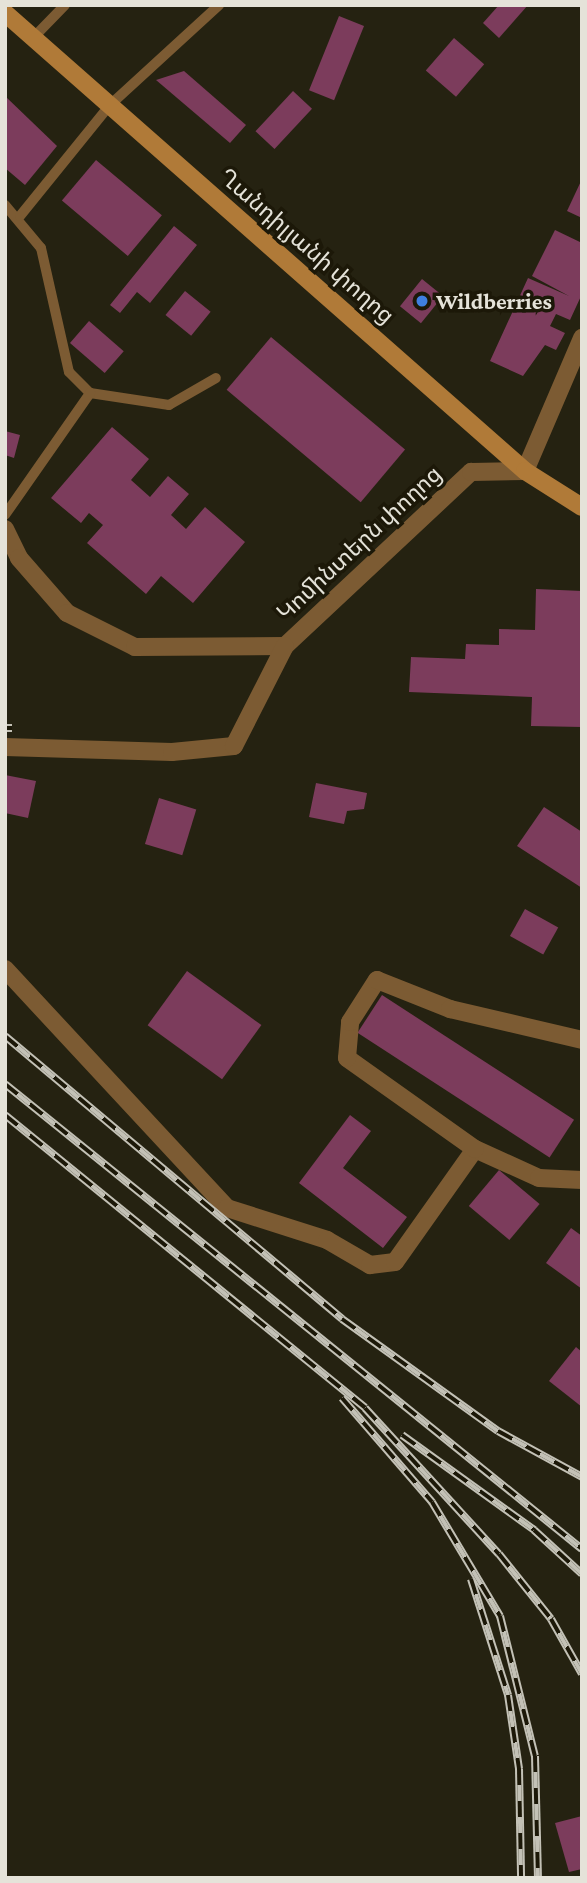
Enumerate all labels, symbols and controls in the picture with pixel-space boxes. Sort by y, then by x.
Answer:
street label: Ղանդիլյանի փողոց [214,163,400,329]
place label: Wildberries [436,287,552,315]
marker: Wildberries [414,293,430,309]
street label: Կոմինտերն փողոց [271,460,447,626]

